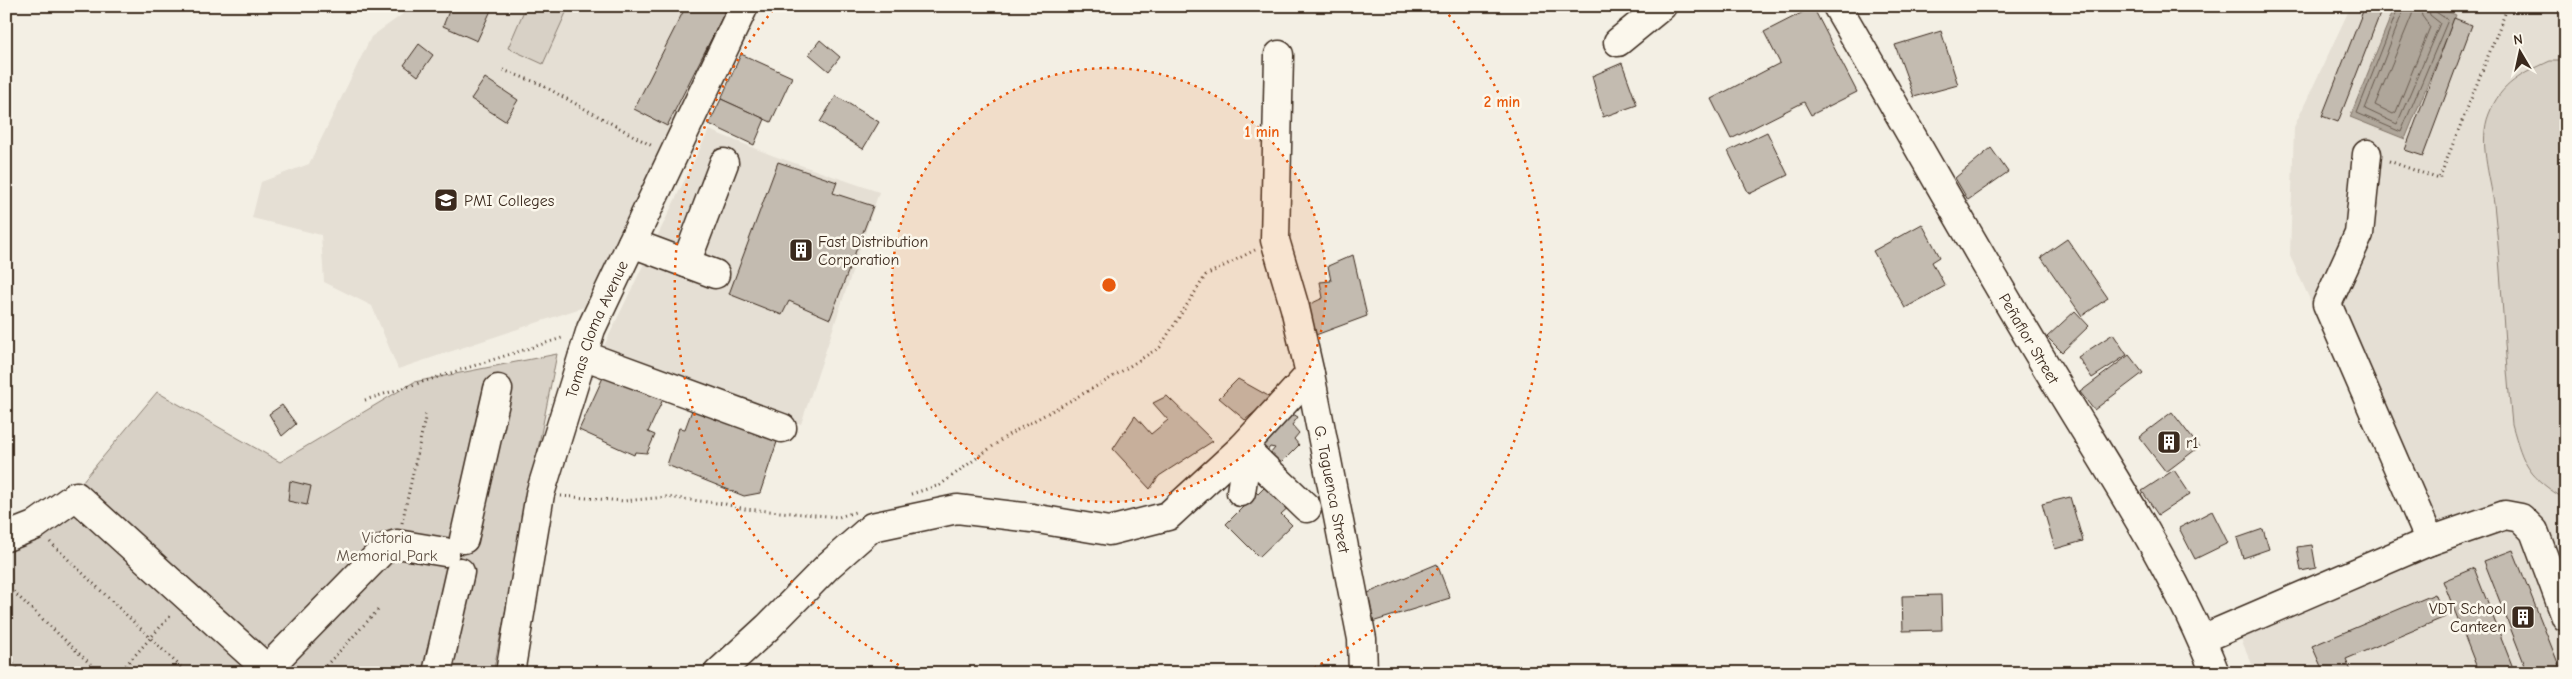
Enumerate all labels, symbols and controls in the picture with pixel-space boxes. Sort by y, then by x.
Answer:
north arrow [2494,28,2544,78]
text: N [2512,31,2524,49]
text: 2 min [1484,93,1520,111]
text: 1 min [1245,123,1279,141]
school or university icon: PMI Colleges [433,187,459,213]
place label: PMI Colleges [464,192,555,210]
place label: Fast Distribution Corporation [818,233,928,269]
building icon: Fast Distribution Corporation [788,237,814,263]
street label: Tomas Cloma Avenue [562,258,632,400]
centre of rings [1100,276,1118,294]
street label: Peñaflor Street [1995,291,2062,388]
street label: G. Taguenca Street [1310,424,1353,555]
building icon: r1 [2156,429,2182,455]
place label: r1 [2186,434,2199,452]
park label: Victoria Memorial Park [337,529,438,565]
place label: VDT School Canteen [2429,600,2506,636]
building icon: VDT School Canteen [2510,604,2536,630]

